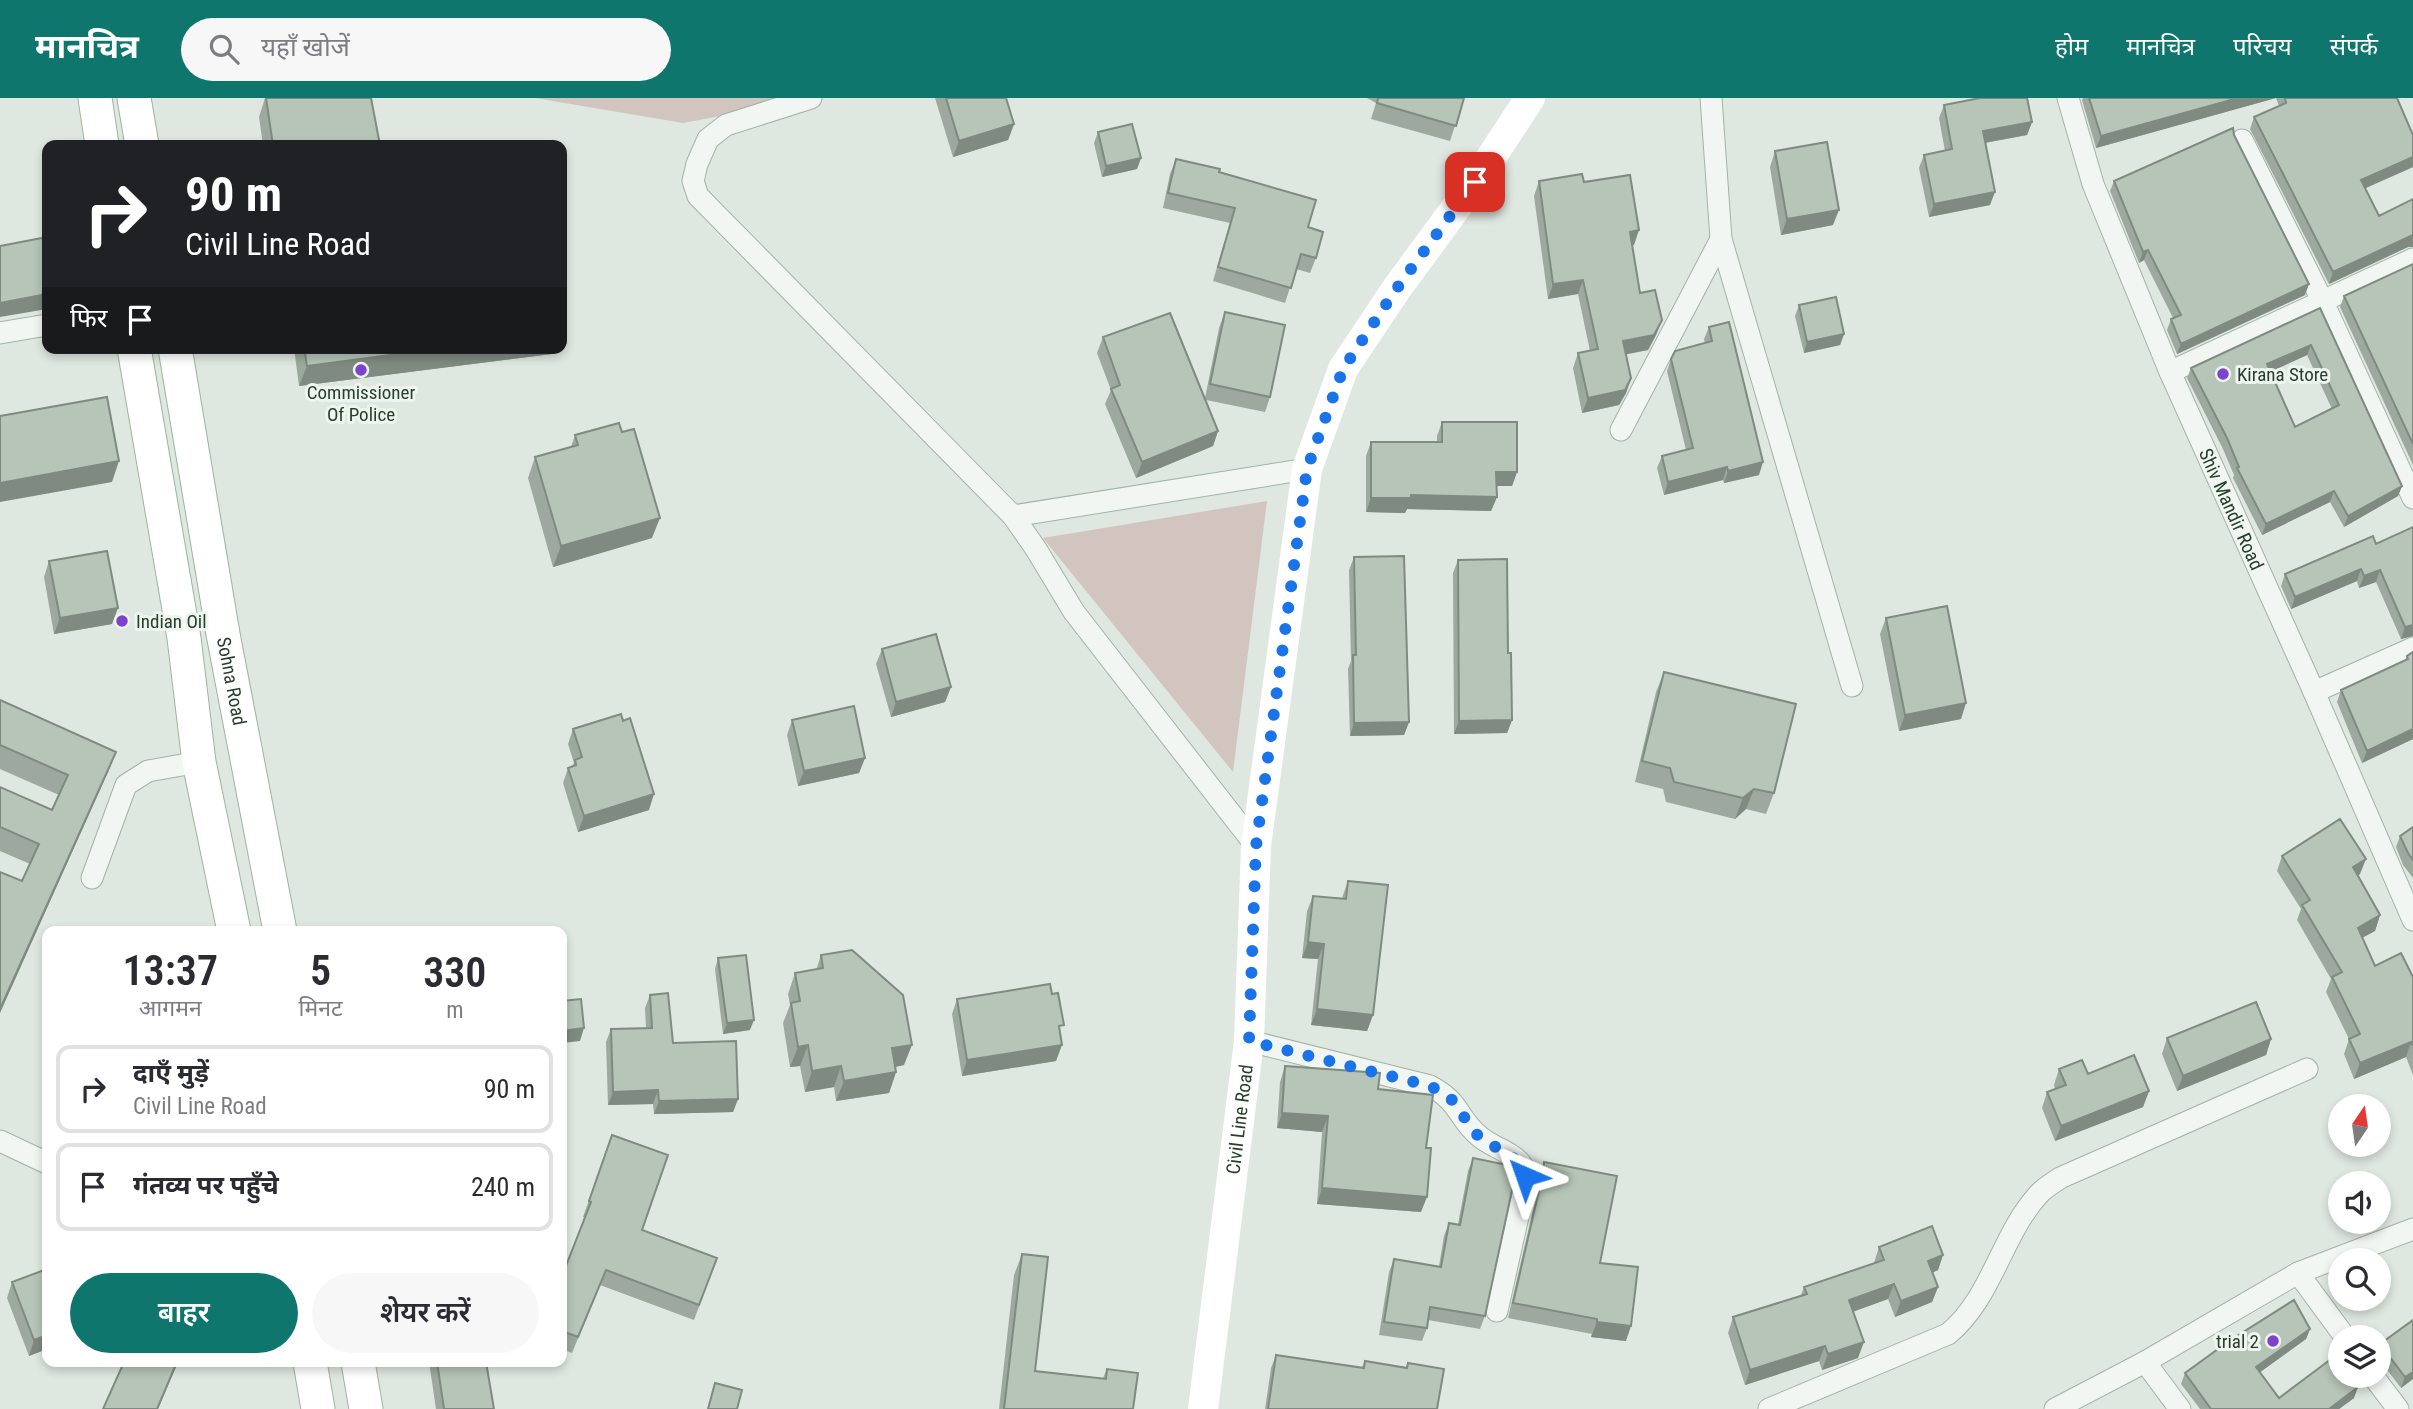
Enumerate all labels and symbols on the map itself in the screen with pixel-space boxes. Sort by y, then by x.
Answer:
pin [1445,152,1505,212]
marker: Commissioner Of Police [353,362,369,378]
place label: Kirana Store [2237,363,2328,386]
marker: Kirana Store [2215,366,2231,382]
place label: Commissioner Of Police [307,381,415,426]
street label: Shiv Mandir Road [2194,445,2269,573]
place label: Indian Oil [136,610,207,633]
marker: Indian Oil [114,613,130,629]
street label: Sohna Road [212,635,252,727]
street label: Civil Line Road [1221,1063,1257,1176]
north arrow [2328,1094,2390,1157]
position arrow [1488,1139,1562,1213]
place label: trial 2 [2216,1330,2259,1353]
marker: trial 2 [2265,1333,2281,1349]

